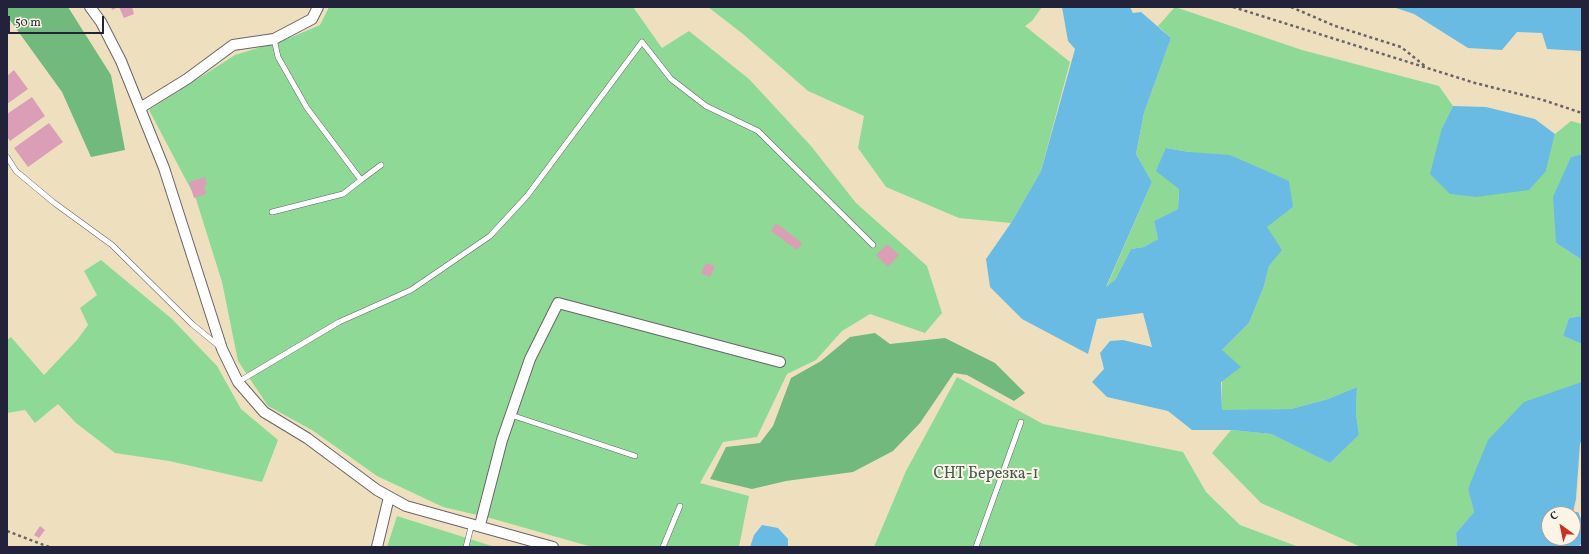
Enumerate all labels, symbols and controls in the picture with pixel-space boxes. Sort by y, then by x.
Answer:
scale bar [10,8,106,34]
text: 50 m [15,15,41,31]
park label: СНТ Березка-1 [933,465,1039,485]
north arrow [1541,506,1581,546]
text: С [1548,508,1562,525]

